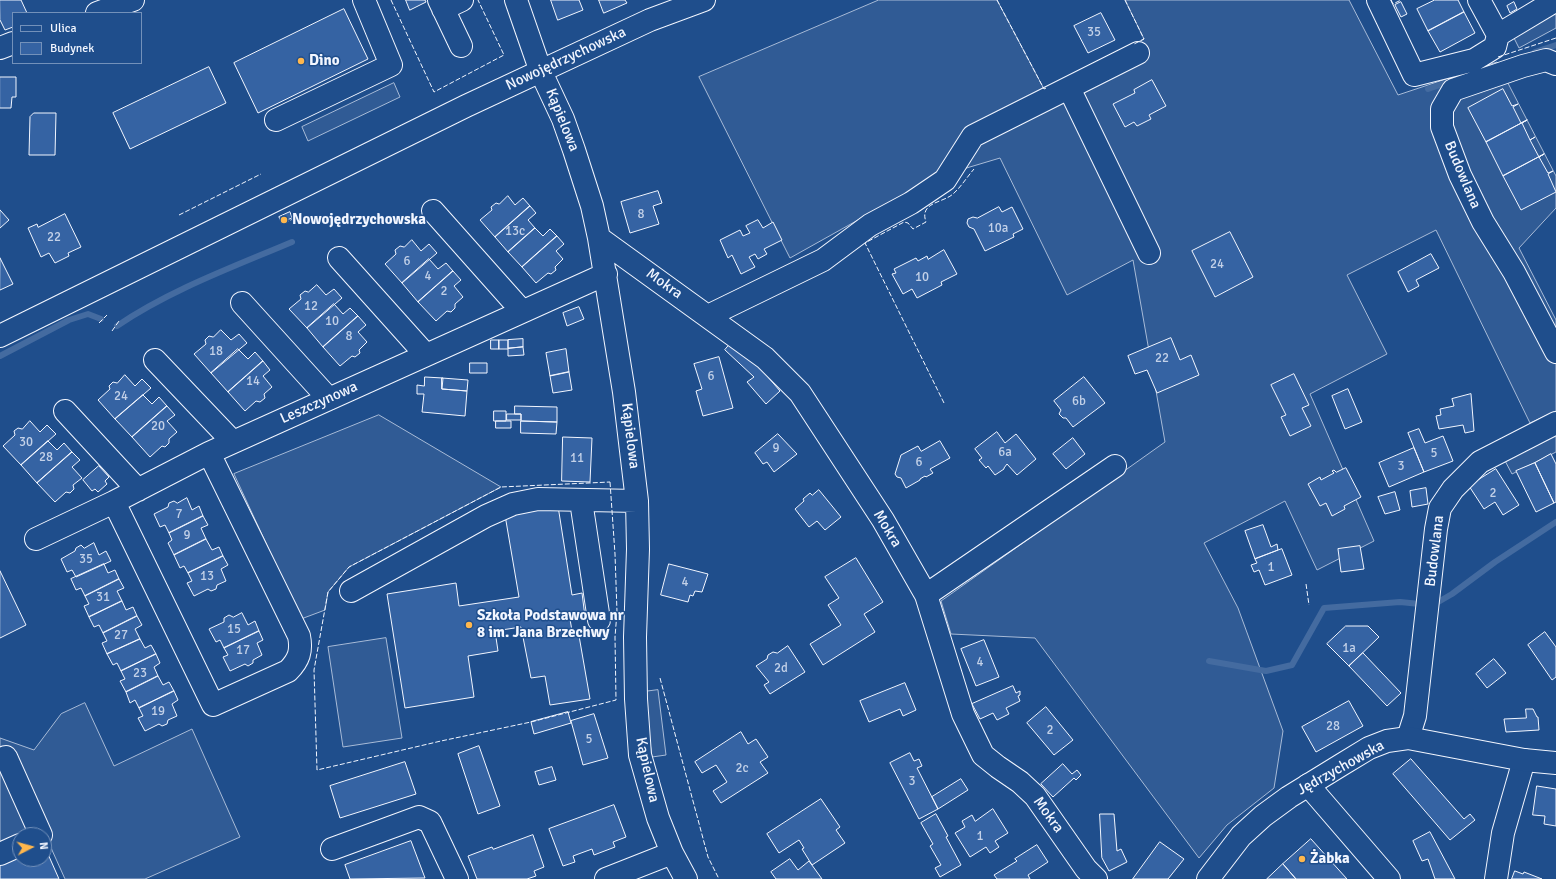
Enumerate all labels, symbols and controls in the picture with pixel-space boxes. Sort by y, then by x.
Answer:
legend [12,12,142,64]
text: Ulica [50,21,77,36]
street label: Nowojędrzychowska [503,23,629,95]
house number: 35 [1087,25,1101,41]
text: Budynek [50,41,94,56]
place label: Dino [309,52,340,70]
marker: Dino [296,56,306,66]
street label: Kąpielowa [541,86,583,154]
street label: Budowlana [1440,139,1484,211]
house number: 8 [637,207,645,223]
place label: Nowojędrzychowska [292,211,426,229]
marker: Nowojędrzychowska [279,215,289,225]
house number: 10a [988,221,1008,237]
house number: 13c [505,224,525,240]
house number: 22 [47,230,61,246]
house number: 6 [403,254,411,270]
house number: 24 [1210,257,1224,273]
street label: Mokra [642,265,686,303]
house number: 4 [424,269,432,285]
house number: 10 [915,270,929,286]
house number: 2 [440,284,448,300]
house number: 12 [304,299,318,315]
house number: 10 [325,314,339,330]
house number: 8 [345,329,353,345]
house number: 18 [209,344,223,360]
house number: 22 [1155,351,1169,367]
house number: 6 [707,369,715,385]
house number: 14 [246,374,260,390]
street label: Leszczynowa [277,378,361,428]
house number: 24 [114,389,128,405]
house number: 6b [1072,394,1086,410]
street label: Kąpielowa [617,402,643,470]
house number: 20 [151,419,165,435]
house number: 30 [19,435,33,451]
house number: 9 [772,441,780,457]
house number: 6a [998,445,1012,461]
house number: 5 [1430,446,1438,462]
house number: 28 [39,450,53,466]
house number: 11 [570,451,584,467]
house number: 6 [915,455,923,471]
house number: 3 [1397,459,1405,475]
house number: 2 [1489,486,1497,502]
house number: 7 [175,507,183,523]
street label: Mokra [869,507,905,551]
street label: Budowlana [1422,514,1448,588]
house number: 9 [183,528,191,544]
house number: 35 [79,552,93,568]
house number: 1 [1267,560,1275,576]
house number: 13 [200,569,214,585]
house number: 4 [681,575,689,591]
house number: 31 [96,590,110,606]
place label: Szkoła Podstawowa nr 8 im. Jana Brzechwy [477,607,624,642]
marker: Szkoła Podstawowa nr 8 im. Jana Brzechwy [464,620,474,630]
house number: 15 [227,622,241,638]
house number: 27 [114,628,128,644]
house number: 1a [1342,641,1356,657]
house number: 17 [236,643,250,659]
house number: 4 [976,655,984,671]
house number: 2d [774,661,788,677]
house number: 23 [133,666,147,682]
house number: 19 [151,704,165,720]
house number: 28 [1326,719,1340,735]
house number: 2 [1046,723,1054,739]
house number: 5 [585,732,593,748]
street label: Kąpielowa [631,736,663,804]
street label: Jędrzychowska [1294,737,1388,799]
house number: 2c [735,761,749,777]
house number: 3 [908,774,916,790]
street label: Mokra [1029,793,1067,837]
north arrow [12,827,52,867]
house number: 1 [976,829,984,845]
text: N [37,841,50,850]
place label: Żabka [1310,850,1350,868]
marker: Żabka [1297,854,1307,864]

